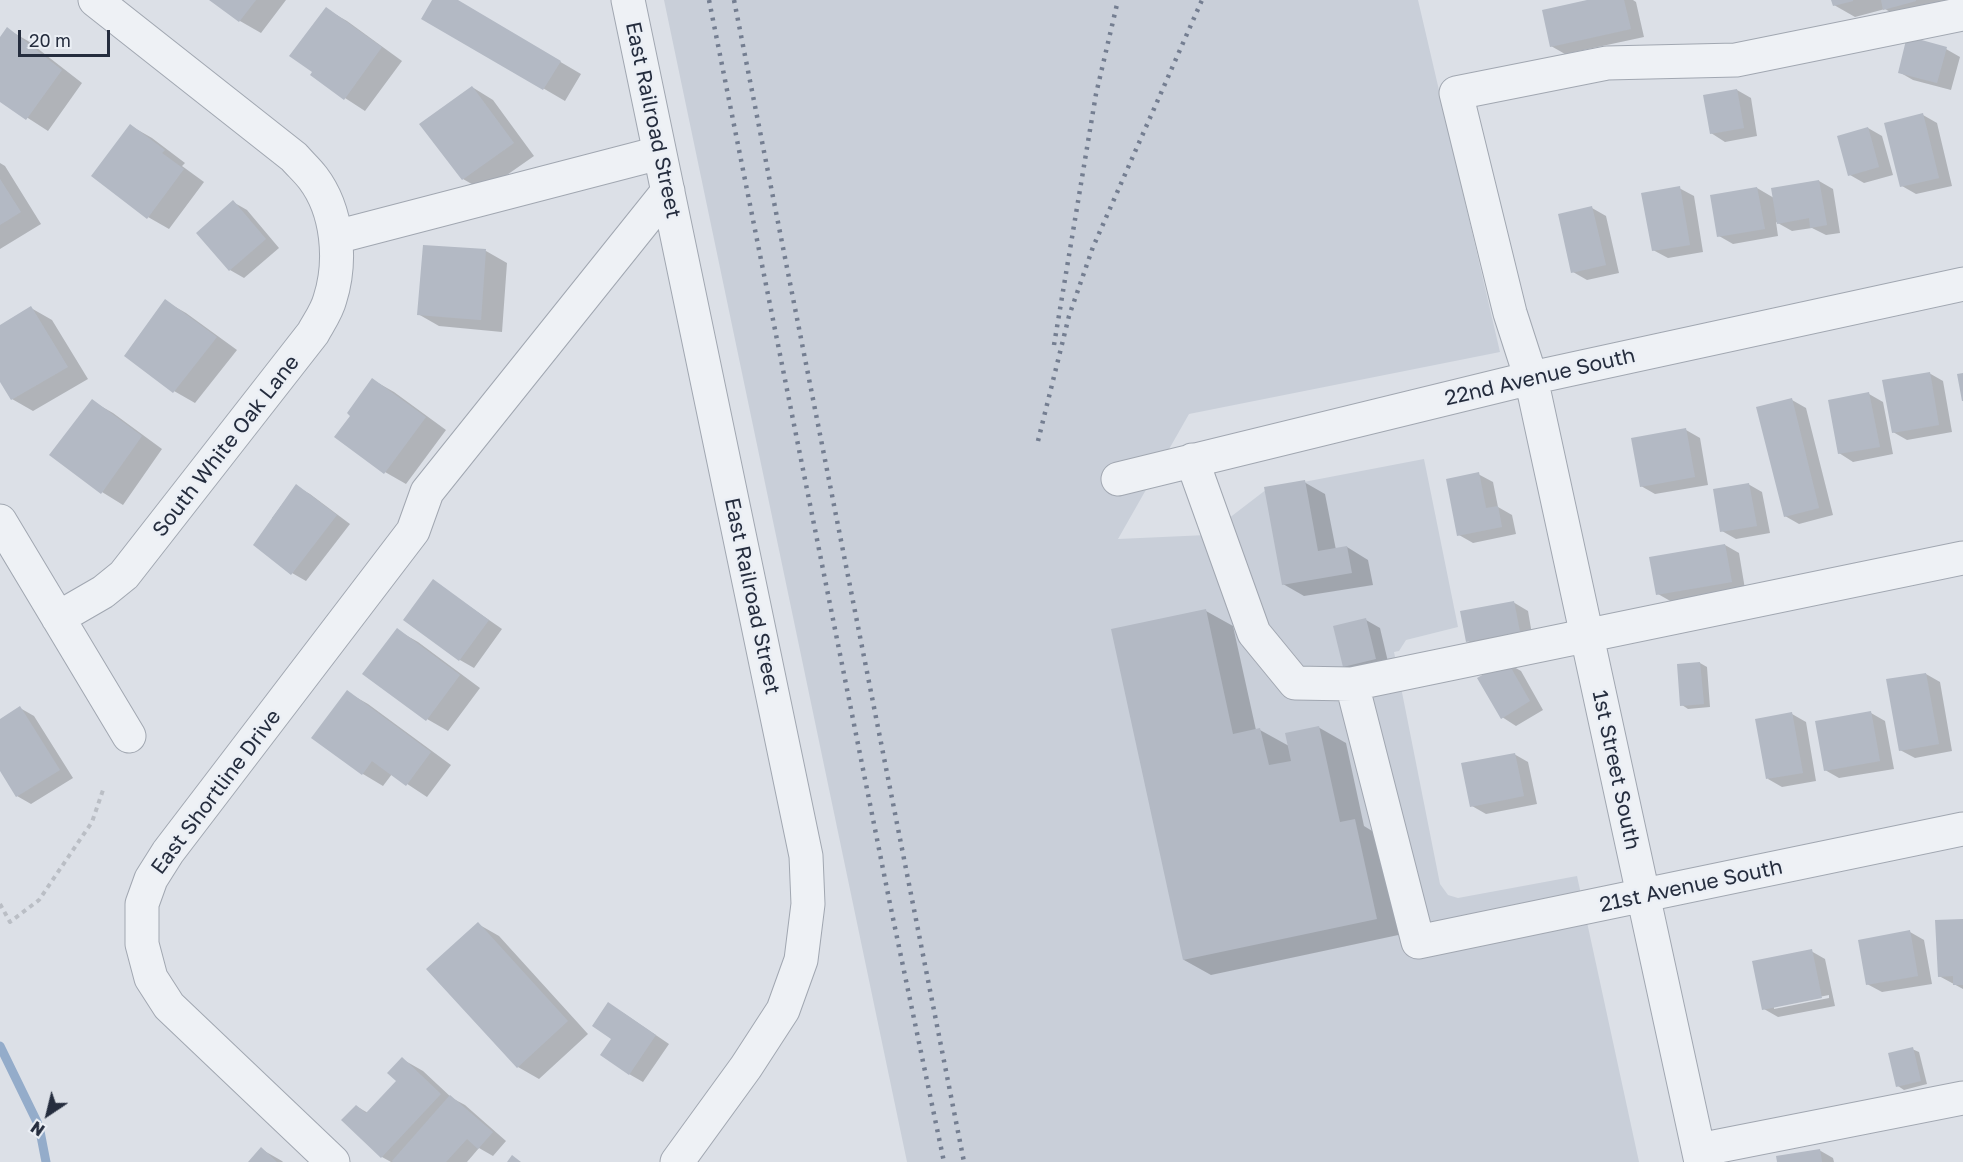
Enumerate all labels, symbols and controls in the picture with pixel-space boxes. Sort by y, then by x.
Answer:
scale bar [21,18,112,56]
street label: East Railroad Street [620,19,686,221]
text: 20 m [29,29,71,51]
street label: 22nd Avenue South [1442,343,1638,411]
street label: South White Oak Lane [147,350,305,542]
street label: East Railroad Street [719,495,785,697]
street label: 1st Street South [1587,688,1645,852]
street label: East Shortline Drive [146,705,286,879]
street label: 21st Avenue South [1597,854,1785,918]
north arrow [18,1084,78,1144]
text: N [27,1117,48,1140]

